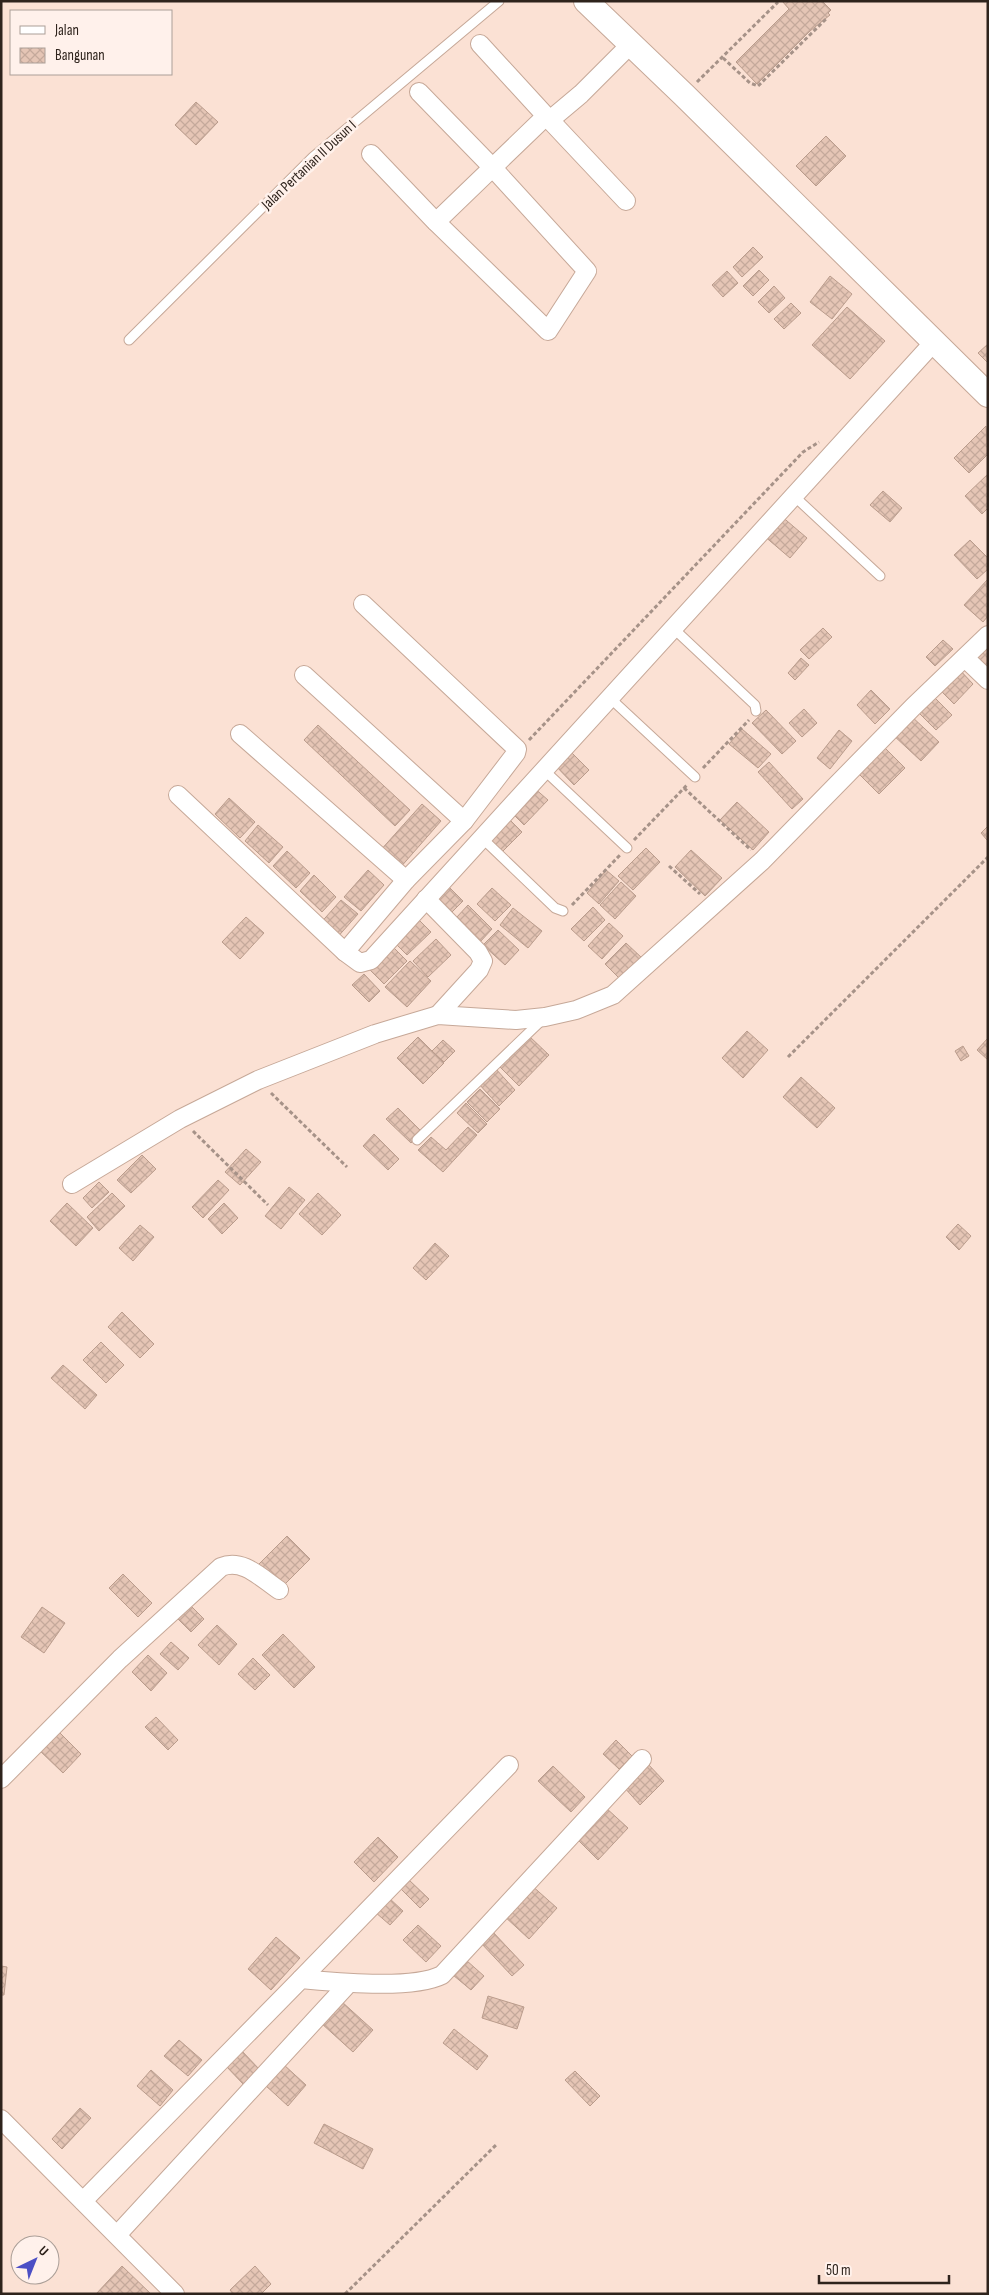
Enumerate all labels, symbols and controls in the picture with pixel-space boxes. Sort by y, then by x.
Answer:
legend [10,10,172,75]
text: Jalan [54,21,79,40]
text: Bangunan [55,46,105,65]
street label: Jalan Pertanian II Dusun I [257,116,360,214]
north arrow [10,2235,60,2285]
text: U [35,2242,52,2260]
scale bar [819,2252,949,2284]
text: 50 m [826,2261,851,2280]

